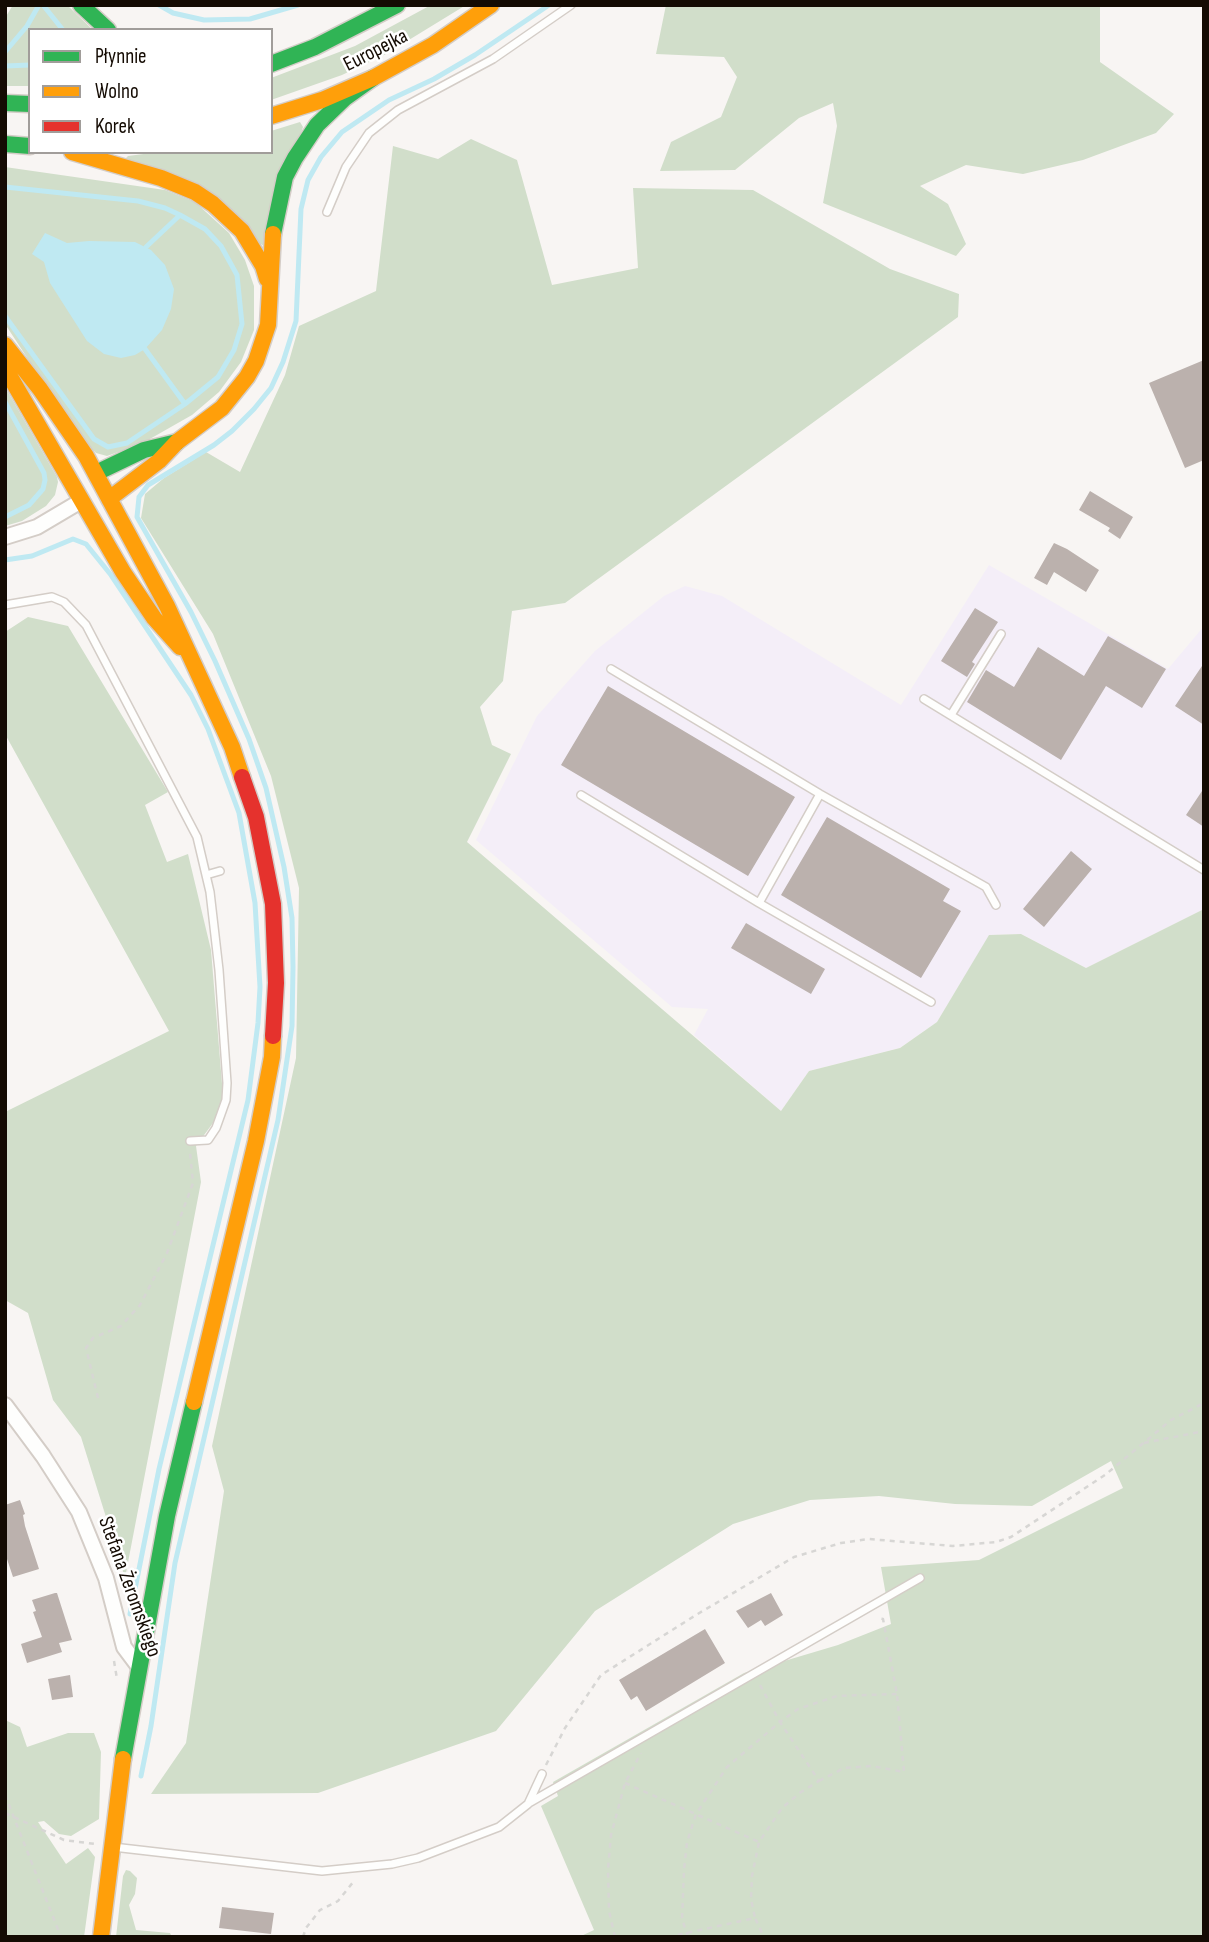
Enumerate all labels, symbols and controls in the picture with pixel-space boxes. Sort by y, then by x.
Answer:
street label: Europejka [340,24,412,78]
legend [28,28,273,154]
text: Płynnie [95,44,147,69]
text: Wolno [95,79,139,104]
text: Korek [95,114,135,139]
street label: Stefana Żeromskiego [92,1513,166,1661]

